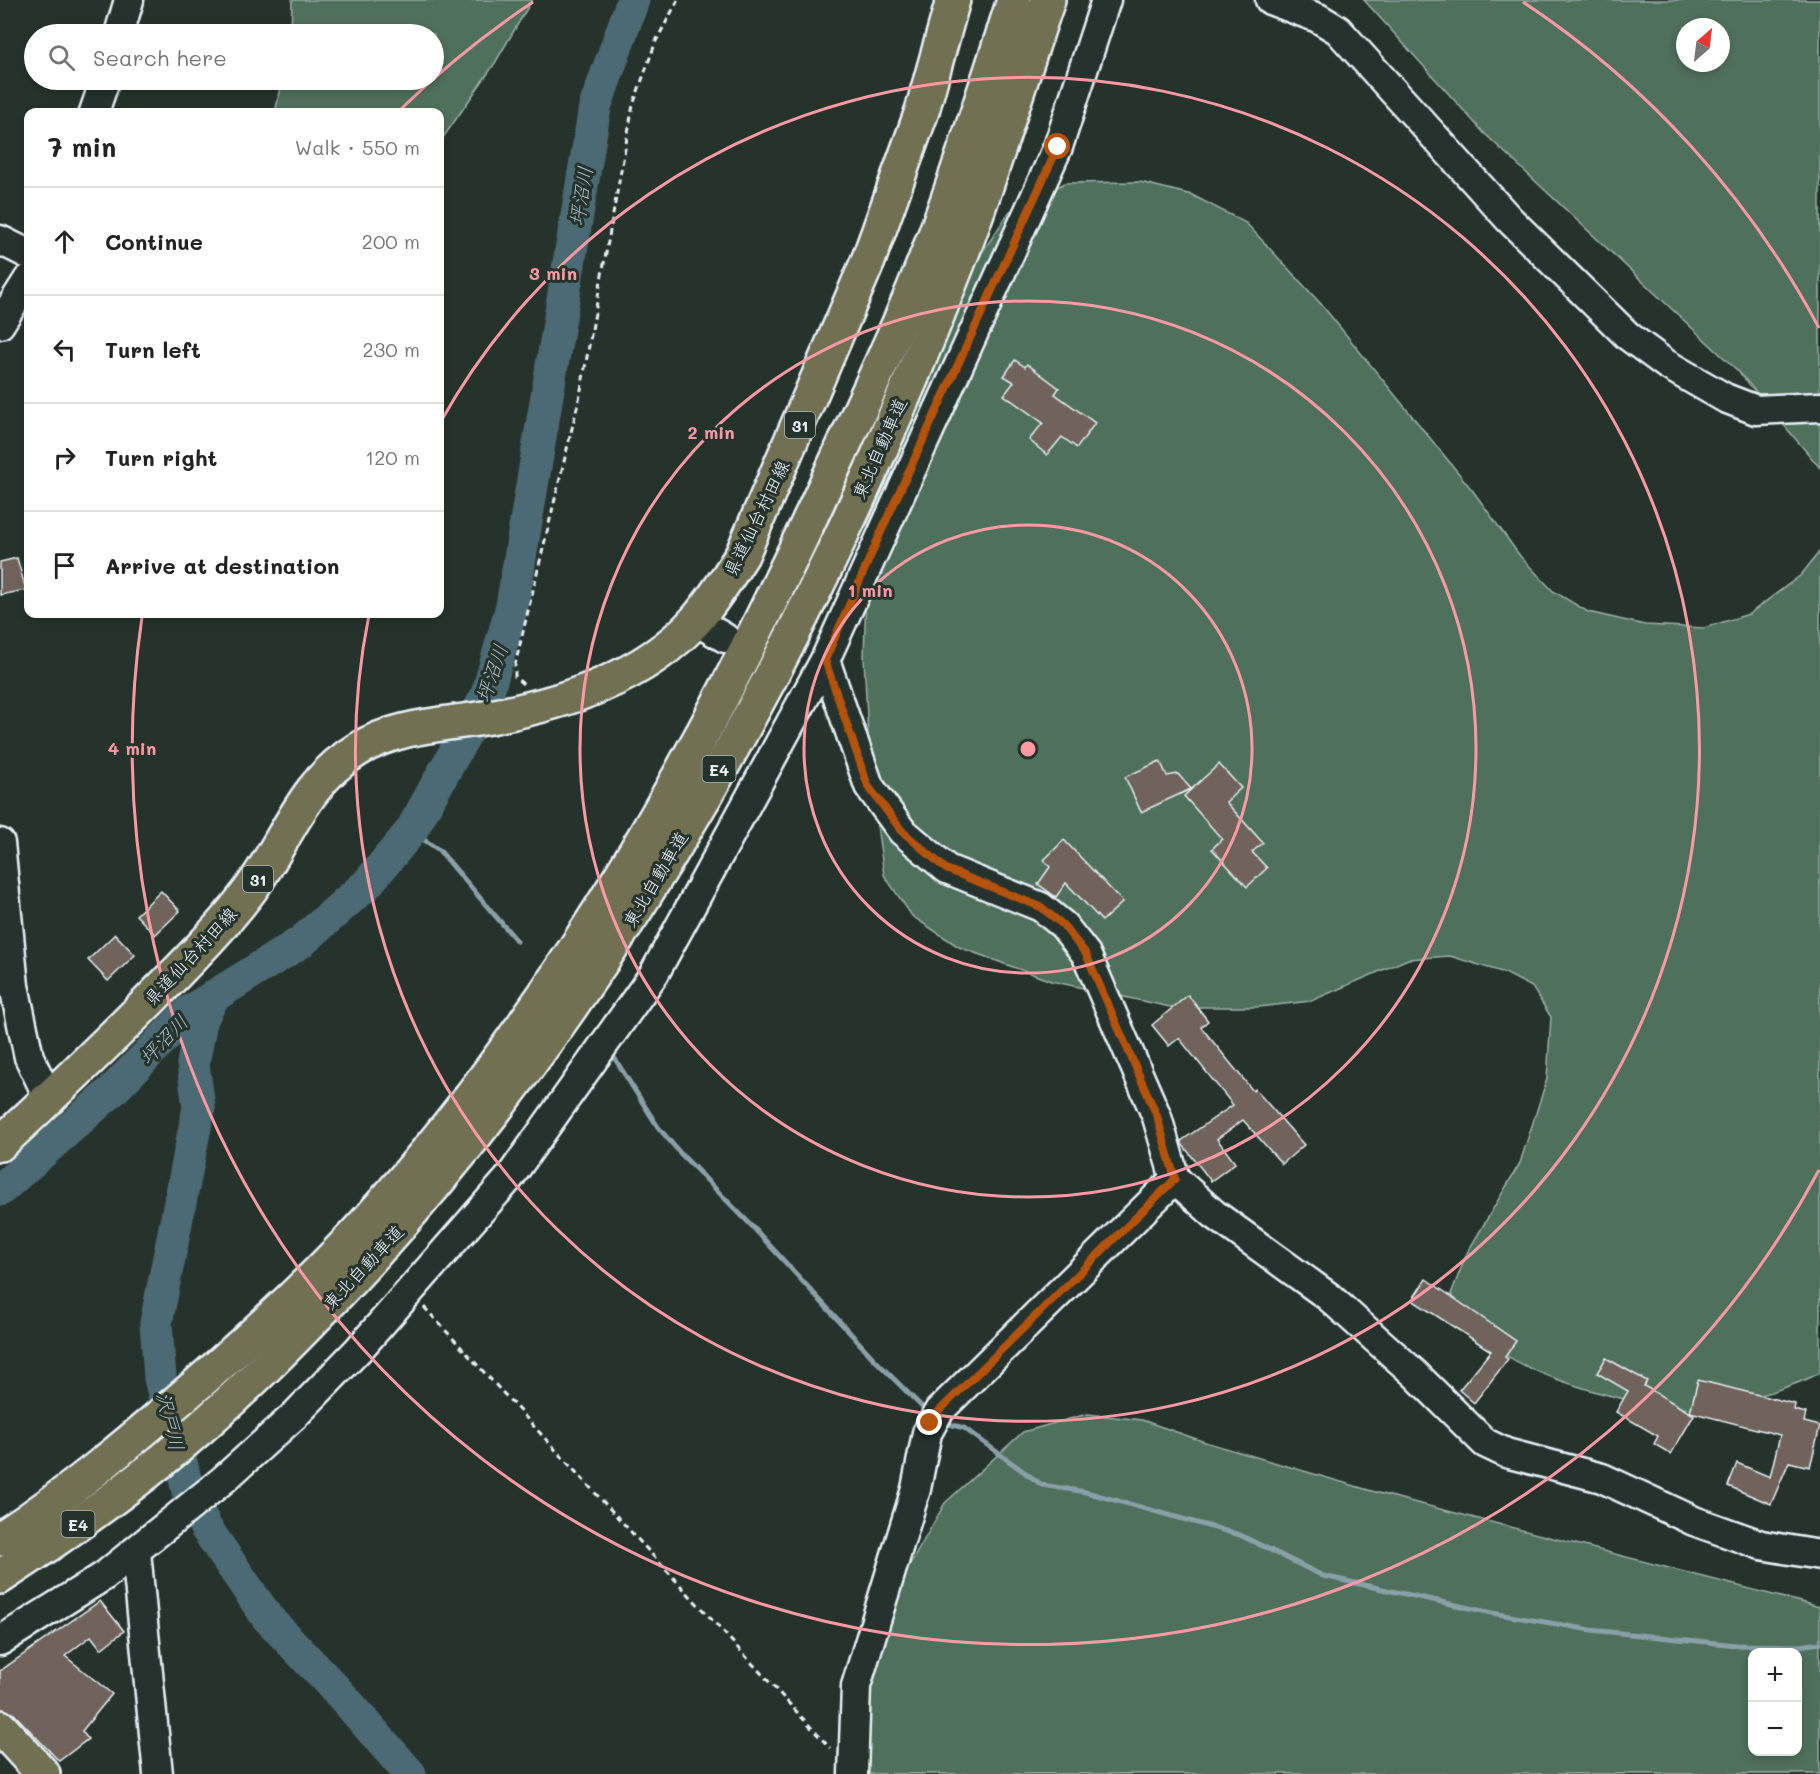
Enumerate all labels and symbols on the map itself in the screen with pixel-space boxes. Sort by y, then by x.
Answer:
north arrow [1676,18,1730,72]
route start [1044,133,1070,159]
water label: 坪沼川 [562,164,598,228]
text: 3 min [529,261,577,285]
street label: 東北自動車道 [846,394,912,502]
road number: 31 [785,412,815,438]
text: 2 min [687,420,735,444]
street label: 県道仙台村田線 [718,456,794,580]
text: 1 min [847,578,893,602]
water label: 坪沼川 [469,640,513,706]
text: 4 min [108,736,156,760]
centre of rings [1018,739,1038,759]
road number: E4 [702,756,736,782]
street label: 東北自動車道 [617,827,693,931]
road number: 31 [243,866,273,892]
street label: 県道仙台村田線 [138,902,242,1010]
water label: 坪沼川 [133,1008,193,1070]
street label: 東北自動車道 [317,1219,409,1315]
water label: 沢戸川 [151,1389,191,1453]
route end [916,1409,942,1435]
road number: E4 [62,1511,94,1537]

